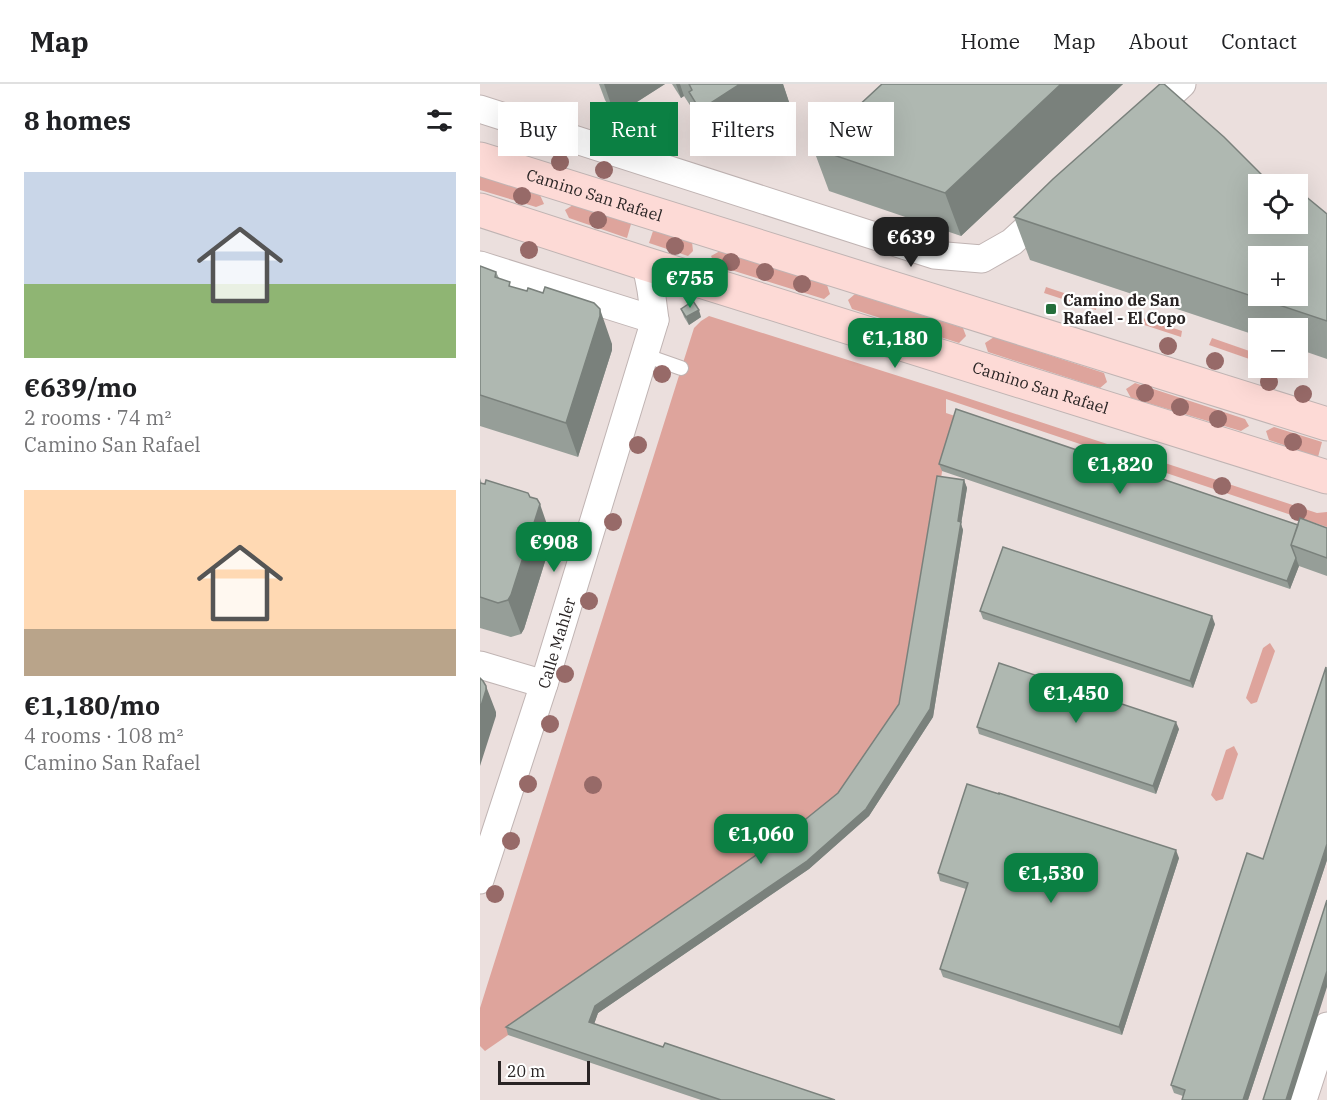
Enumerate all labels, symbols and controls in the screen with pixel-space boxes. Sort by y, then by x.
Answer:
text: Map [30,23,89,60]
text: Home [960,27,1020,55]
text: Map [1053,27,1096,55]
text: About [1129,27,1188,55]
text: Contact [1221,27,1297,55]
chip: Buy [498,102,578,156]
chip: Rent [590,102,678,156]
chip: Filters [690,102,796,156]
chip: New [808,102,894,156]
text: 8 homes [24,103,131,137]
icon: filters [423,104,456,137]
street label: Camino San Rafael [524,164,665,226]
map controls [1248,174,1308,378]
button: locate [1248,174,1308,234]
icon: home [186,211,294,319]
pin: €639 [875,217,947,268]
text: €639 [887,223,935,250]
button: + [1248,246,1308,306]
pin: €755 [654,258,726,309]
text: €755 [666,264,714,291]
place label: Camino de San Rafael - El Copo [1063,290,1186,328]
marker: Camino de San Rafael - El Copo [1044,302,1058,316]
pin: €1,180 [846,318,944,369]
button: − [1248,318,1308,378]
text: €1,180 [862,324,928,351]
street label: Camino San Rafael [970,357,1111,418]
text: €639/mo [24,370,137,404]
text: 2 rooms · 74 m² [24,404,171,431]
text: Camino San Rafael [24,431,201,458]
pin: €1,820 [1071,444,1169,495]
text: €1,820 [1087,450,1153,477]
pin: €908 [518,522,590,573]
text: €908 [530,528,578,555]
icon: home [186,529,294,637]
street label: Calle Mahler [533,595,580,691]
pin: €1,450 [1027,673,1125,724]
text: €1,450 [1043,679,1109,706]
text: €1,180/mo [24,688,160,722]
text: 4 rooms · 108 m² [24,722,183,749]
text: Camino San Rafael [24,749,201,776]
pin: €1,060 [712,814,810,865]
text: €1,060 [728,820,794,847]
pin: €1,530 [1002,853,1100,904]
text: €1,530 [1018,859,1084,886]
scale bar [498,1058,590,1086]
text: 20 m [507,1061,545,1081]

